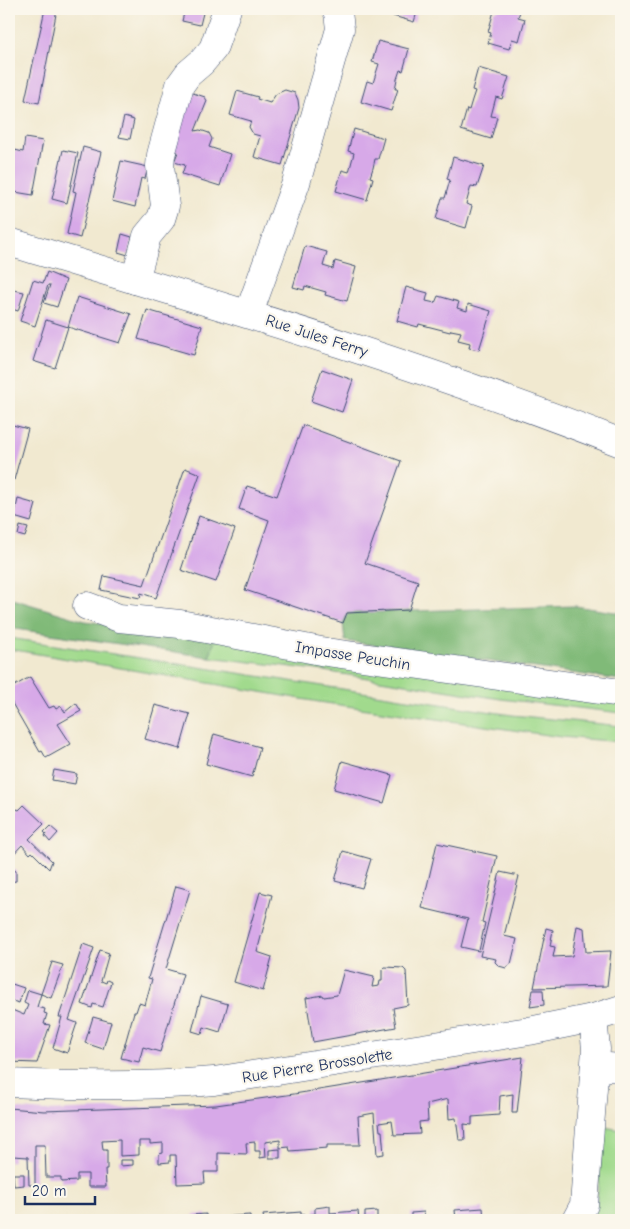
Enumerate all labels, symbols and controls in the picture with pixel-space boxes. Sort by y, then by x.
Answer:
street label: Rue Jules Ferry [263,311,371,361]
street label: Impasse Peuchin [294,638,412,674]
street label: Rue Pierre Brossolette [241,1045,394,1087]
scale bar [25,1174,95,1206]
text: 20 m [32,1182,66,1200]

